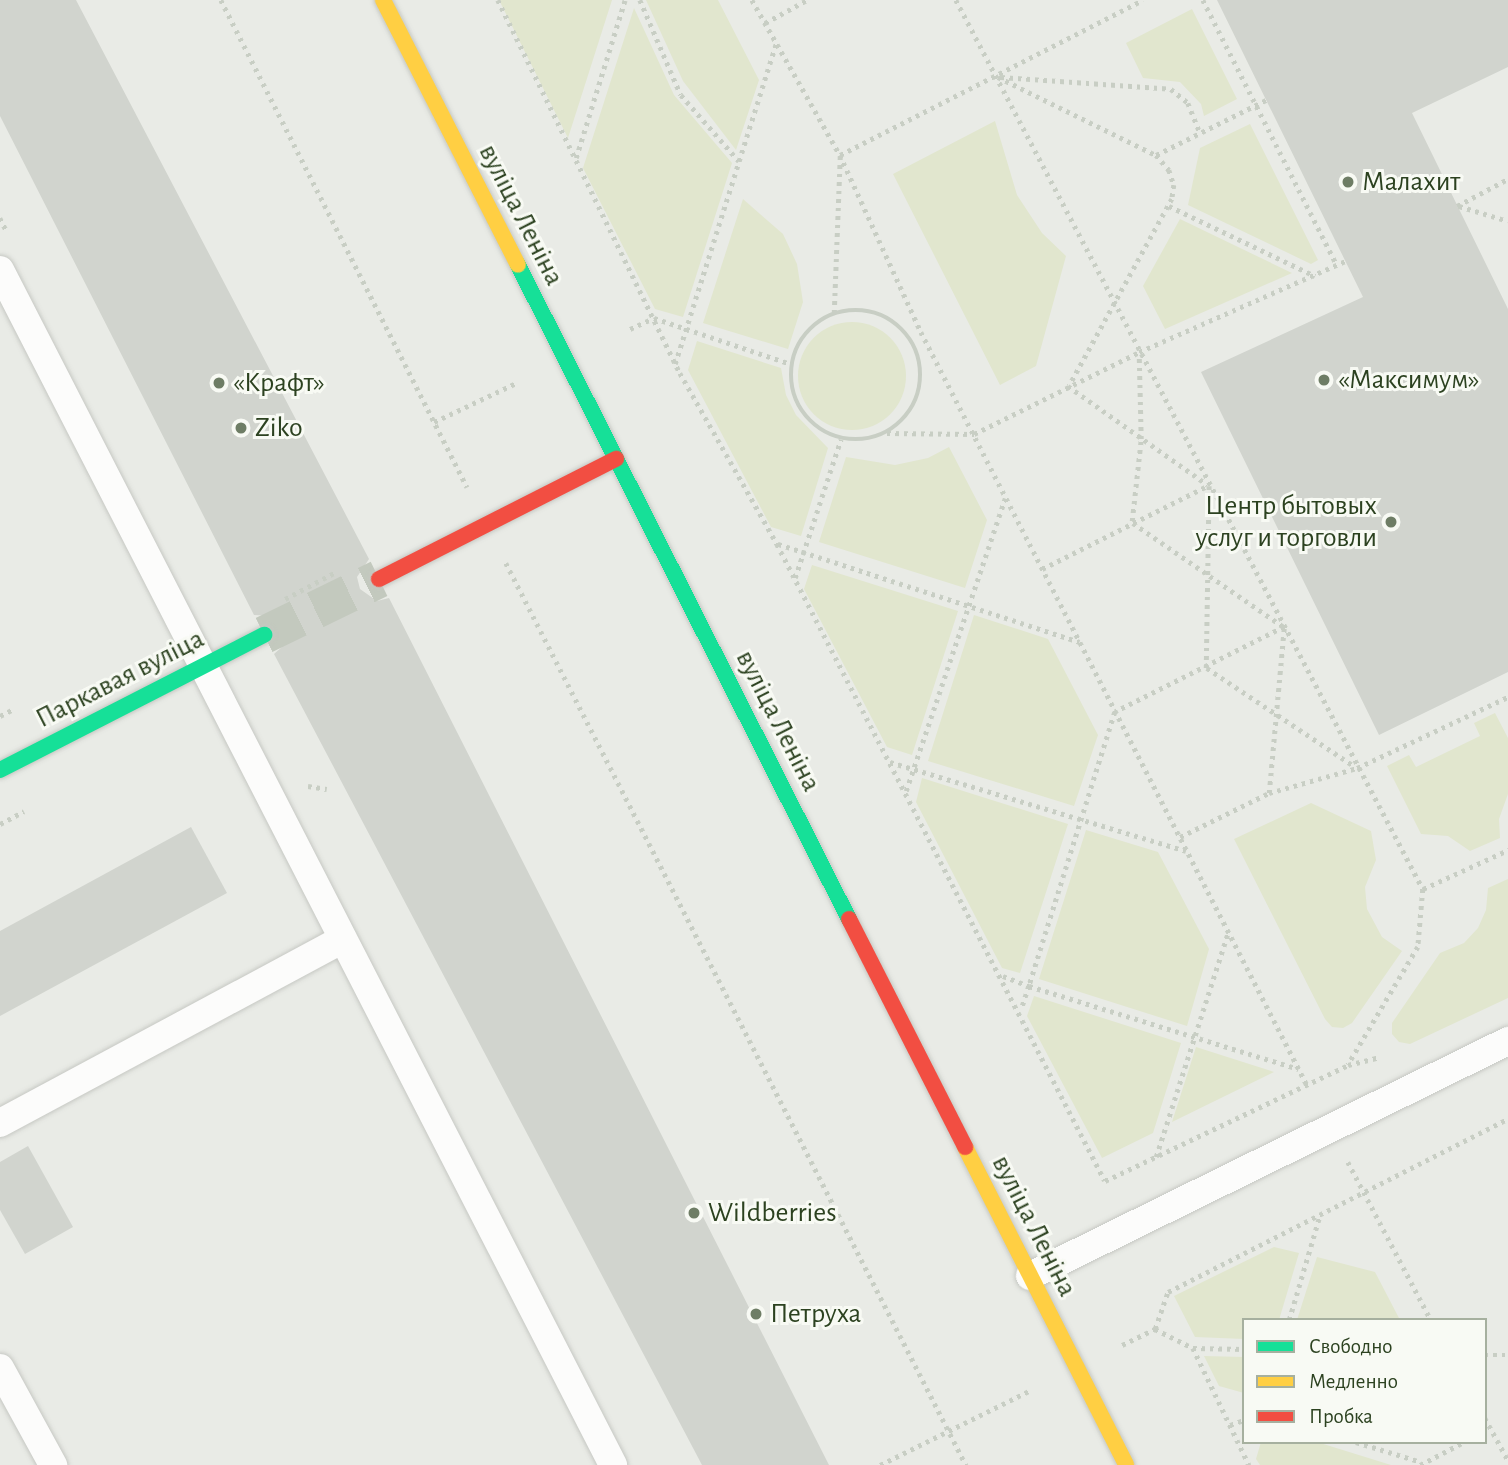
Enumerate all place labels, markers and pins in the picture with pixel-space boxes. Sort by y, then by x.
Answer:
place label: Малахит [1362,165,1460,199]
marker: Малахит [1340,174,1356,190]
place label: «Максимум» [1338,363,1479,397]
place label: «Крафт» [233,366,325,400]
marker: «Максимум» [1316,372,1332,388]
marker: «Крафт» [211,375,227,391]
place label: Ziko [255,411,303,445]
marker: Ziko [233,420,249,436]
place label: Центр бытовых услуг и торговли [1196,489,1377,555]
marker: Центр бытовых услуг и торговли [1383,514,1399,530]
place label: Wildberries [708,1196,837,1230]
marker: Wildberries [686,1205,702,1221]
place label: Петруха [770,1297,861,1331]
marker: Петруха [748,1306,764,1322]

